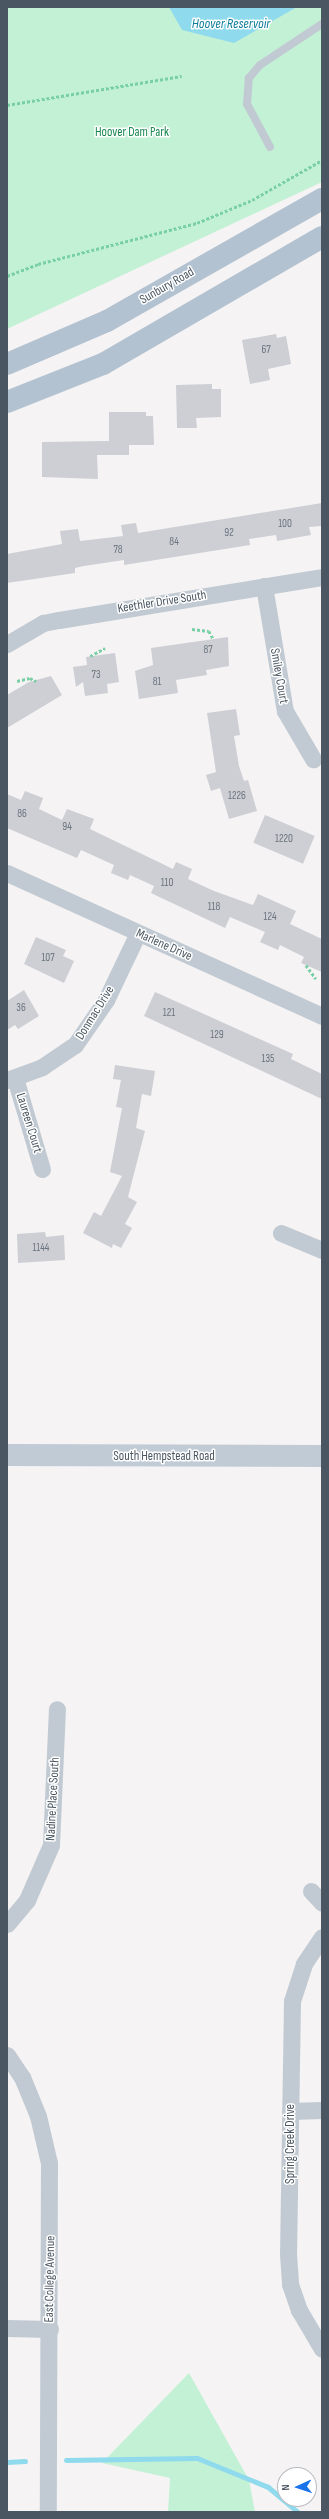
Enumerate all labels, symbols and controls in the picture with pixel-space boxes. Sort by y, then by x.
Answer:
water label: Hoover Reservoir [192,16,270,32]
park label: Hoover Dam Park [95,124,169,140]
street label: Sunbury Road [137,264,197,308]
house number: 67 [261,343,271,357]
house number: 100 [278,517,292,531]
house number: 92 [224,526,234,540]
house number: 84 [169,535,179,549]
house number: 78 [113,543,123,557]
street label: Keethler Drive South [116,587,208,617]
house number: 87 [203,643,213,657]
street label: Smiley Court [266,647,292,705]
house number: 73 [91,668,101,682]
house number: 81 [153,675,161,689]
house number: 1226 [228,789,246,803]
house number: 86 [17,807,27,821]
house number: 94 [62,820,72,834]
house number: 1220 [275,832,293,846]
house number: 110 [161,876,173,890]
house number: 118 [208,900,220,914]
house number: 124 [263,910,277,924]
street label: Marlene Drive [134,926,194,964]
house number: 107 [41,951,55,965]
street label: Donmac Drive [72,983,118,1043]
house number: 36 [16,1001,26,1015]
house number: 121 [163,1006,175,1020]
house number: 129 [210,1028,224,1042]
house number: 135 [262,1052,274,1066]
street label: Laureen Court [13,1091,45,1155]
house number: 1144 [33,1241,49,1255]
street label: South Hempstead Road [113,1448,215,1464]
street label: Nadine Place South [43,1757,63,1841]
street label: Spring Creek Drive [282,2104,298,2184]
street label: East College Avenue [41,2236,59,2322]
north arrow [277,2467,317,2507]
text: N [279,2484,292,2491]

